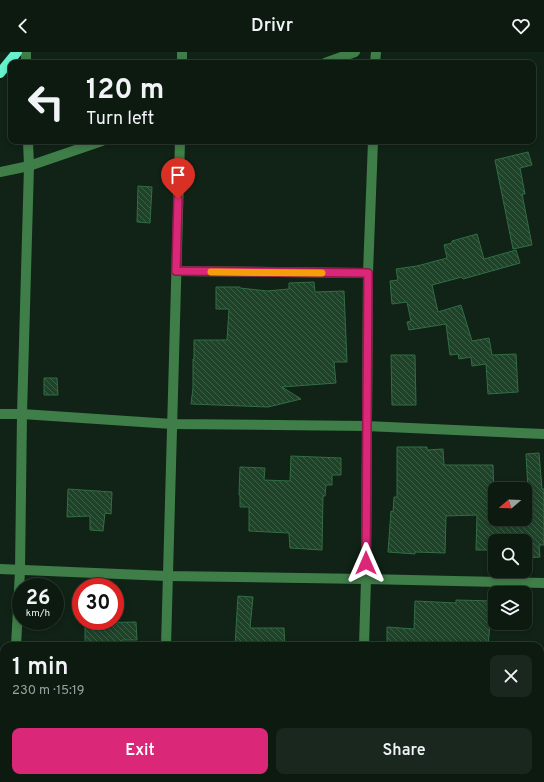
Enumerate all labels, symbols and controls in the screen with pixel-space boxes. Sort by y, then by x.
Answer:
icon: back [12,15,34,37]
text: Drivr [251,15,293,38]
icon: heart [510,15,532,37]
text: 120 m [86,73,164,109]
icon: left [20,76,72,128]
text: Turn left [86,108,154,131]
pin [161,158,195,199]
icon: arrive [167,164,189,186]
north arrow [488,482,532,526]
map controls [488,482,532,630]
button: search [488,534,532,578]
position arrow [345,542,387,584]
speed limit sign: 30 [72,578,124,630]
text: 26 [26,586,50,612]
button: layers [488,586,532,630]
text: km/h [26,607,50,620]
text: 1 min [12,653,69,683]
button: close [490,655,532,697]
text: 230 m · 15:19 [12,683,85,699]
button: Exit [12,728,268,774]
button: Share [276,728,532,774]

